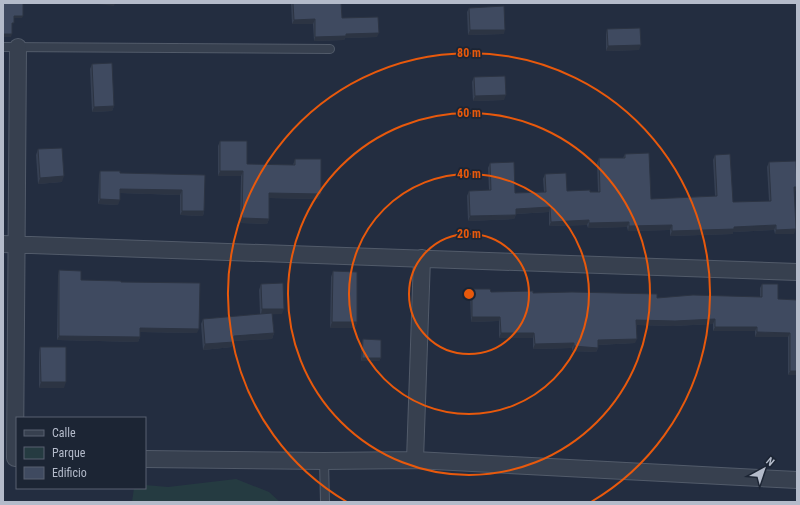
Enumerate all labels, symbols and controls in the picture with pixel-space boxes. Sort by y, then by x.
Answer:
text: 80 m [457,46,481,60]
text: 60 m [457,106,481,120]
text: 40 m [457,167,481,181]
text: 20 m [457,227,481,241]
centre of rings [462,287,476,301]
legend [16,417,146,489]
text: Calle [52,426,76,440]
text: Parque [52,446,86,460]
north arrow [744,449,784,489]
text: N [763,455,777,469]
text: Edificio [52,466,87,480]

